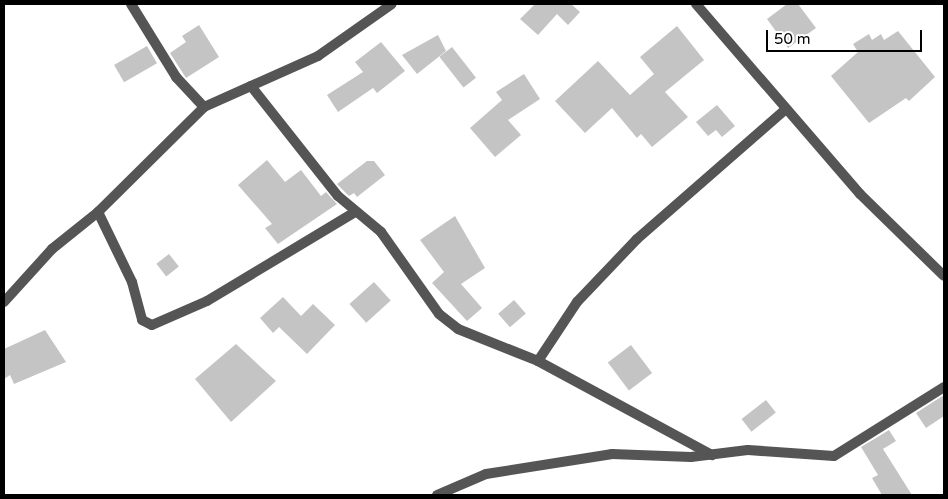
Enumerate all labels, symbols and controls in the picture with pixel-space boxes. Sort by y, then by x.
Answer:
scale bar [768,20,924,52]
text: 50 m [774,30,811,48]

